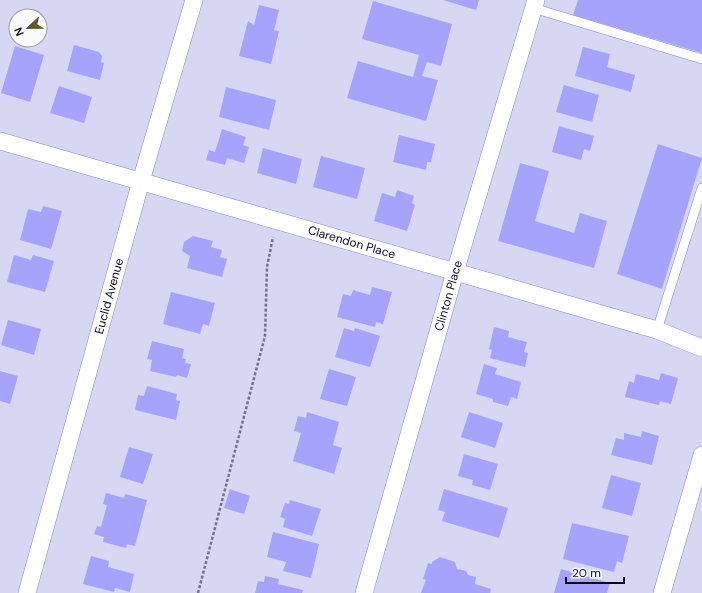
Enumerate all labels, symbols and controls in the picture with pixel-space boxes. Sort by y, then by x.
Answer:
north arrow [8,8,48,48]
text: N [11,25,27,38]
street label: Clarendon Place [306,222,398,262]
street label: Euclid Avenue [91,256,127,336]
street label: Clinton Place [431,258,466,333]
scale bar [566,559,624,585]
text: 20 m [572,565,601,581]

